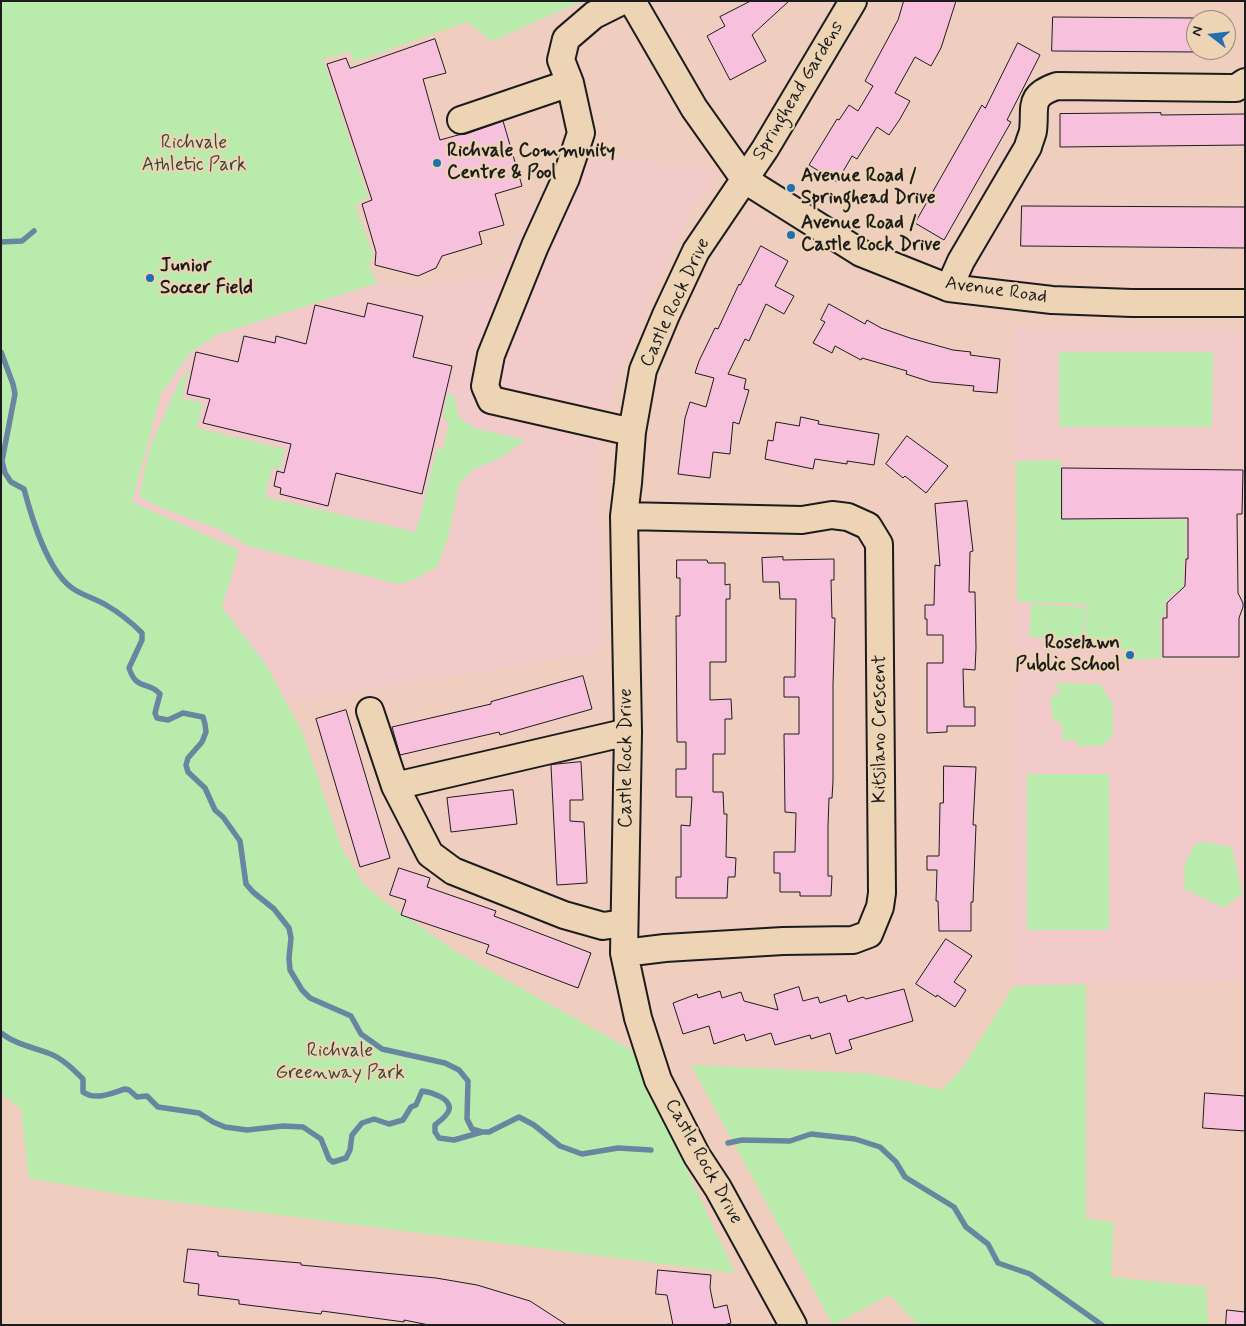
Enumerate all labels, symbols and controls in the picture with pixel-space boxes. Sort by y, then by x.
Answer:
north arrow [1186,10,1236,60]
street label: Springhead Gardens [748,17,850,165]
text: N [1188,24,1207,38]
park label: Richvale Athletic Park [142,133,246,177]
place label: Richvale Community Centre & Pool [447,141,615,185]
marker: Richvale Community Centre & Pool [431,157,443,169]
place label: Avenue Road / Springhead Drive [801,166,936,210]
marker: Avenue Road / Springhead Drive [785,182,797,194]
place label: Avenue Road / Castle Rock Drive [801,213,941,257]
marker: Avenue Road / Castle Rock Drive [785,229,797,241]
street label: Castle Rock Drive [636,235,716,371]
place label: Junior Soccer Field [160,256,253,300]
marker: Junior Soccer Field [144,272,156,284]
street label: Avenue Road [944,273,1048,309]
place label: Roselawn Public School [1015,633,1120,677]
marker: Roselawn Public School [1124,649,1136,661]
street label: Kitsilano Crescent [870,655,892,803]
street label: Castle Rock Drive [616,688,638,828]
park label: Richvale Greenway Park [275,1041,405,1085]
street label: Castle Rock Drive [659,1095,747,1229]

